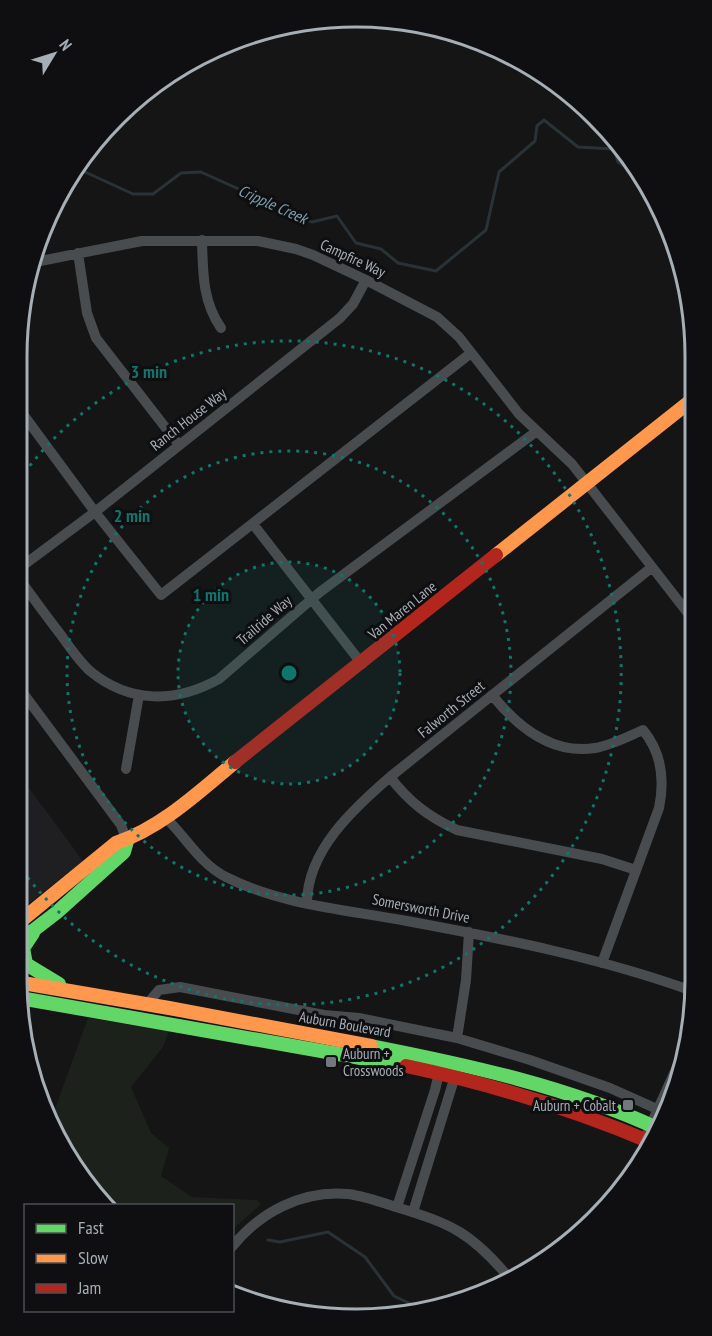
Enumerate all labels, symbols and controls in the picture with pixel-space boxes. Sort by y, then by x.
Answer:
north arrow [24,24,84,84]
text: N [55,35,76,54]
water label: Cripple Creek [235,180,312,229]
street label: Campfire Way [317,235,389,282]
text: 3 min [131,360,167,383]
street label: Ranch House Way [146,383,230,455]
text: 2 min [114,504,150,527]
street label: Van Maren Lane [363,577,440,644]
text: 1 min [193,583,229,606]
street label: Trailride Way [233,591,296,649]
centre of rings [279,663,299,683]
street label: Falworth Street [414,676,488,742]
street label: Somersworth Drive [371,889,471,927]
street label: Auburn Boulevard [298,1007,392,1041]
place label: Auburn + Crosswoods [343,1044,404,1080]
marker: Auburn + Crosswoods [324,1055,338,1069]
place label: Auburn + Cobalt [533,1096,616,1115]
marker: Auburn + Cobalt [621,1098,635,1112]
legend [24,1204,234,1312]
text: Fast [78,1216,104,1239]
text: Slow [78,1246,109,1269]
text: Jam [77,1276,101,1299]

